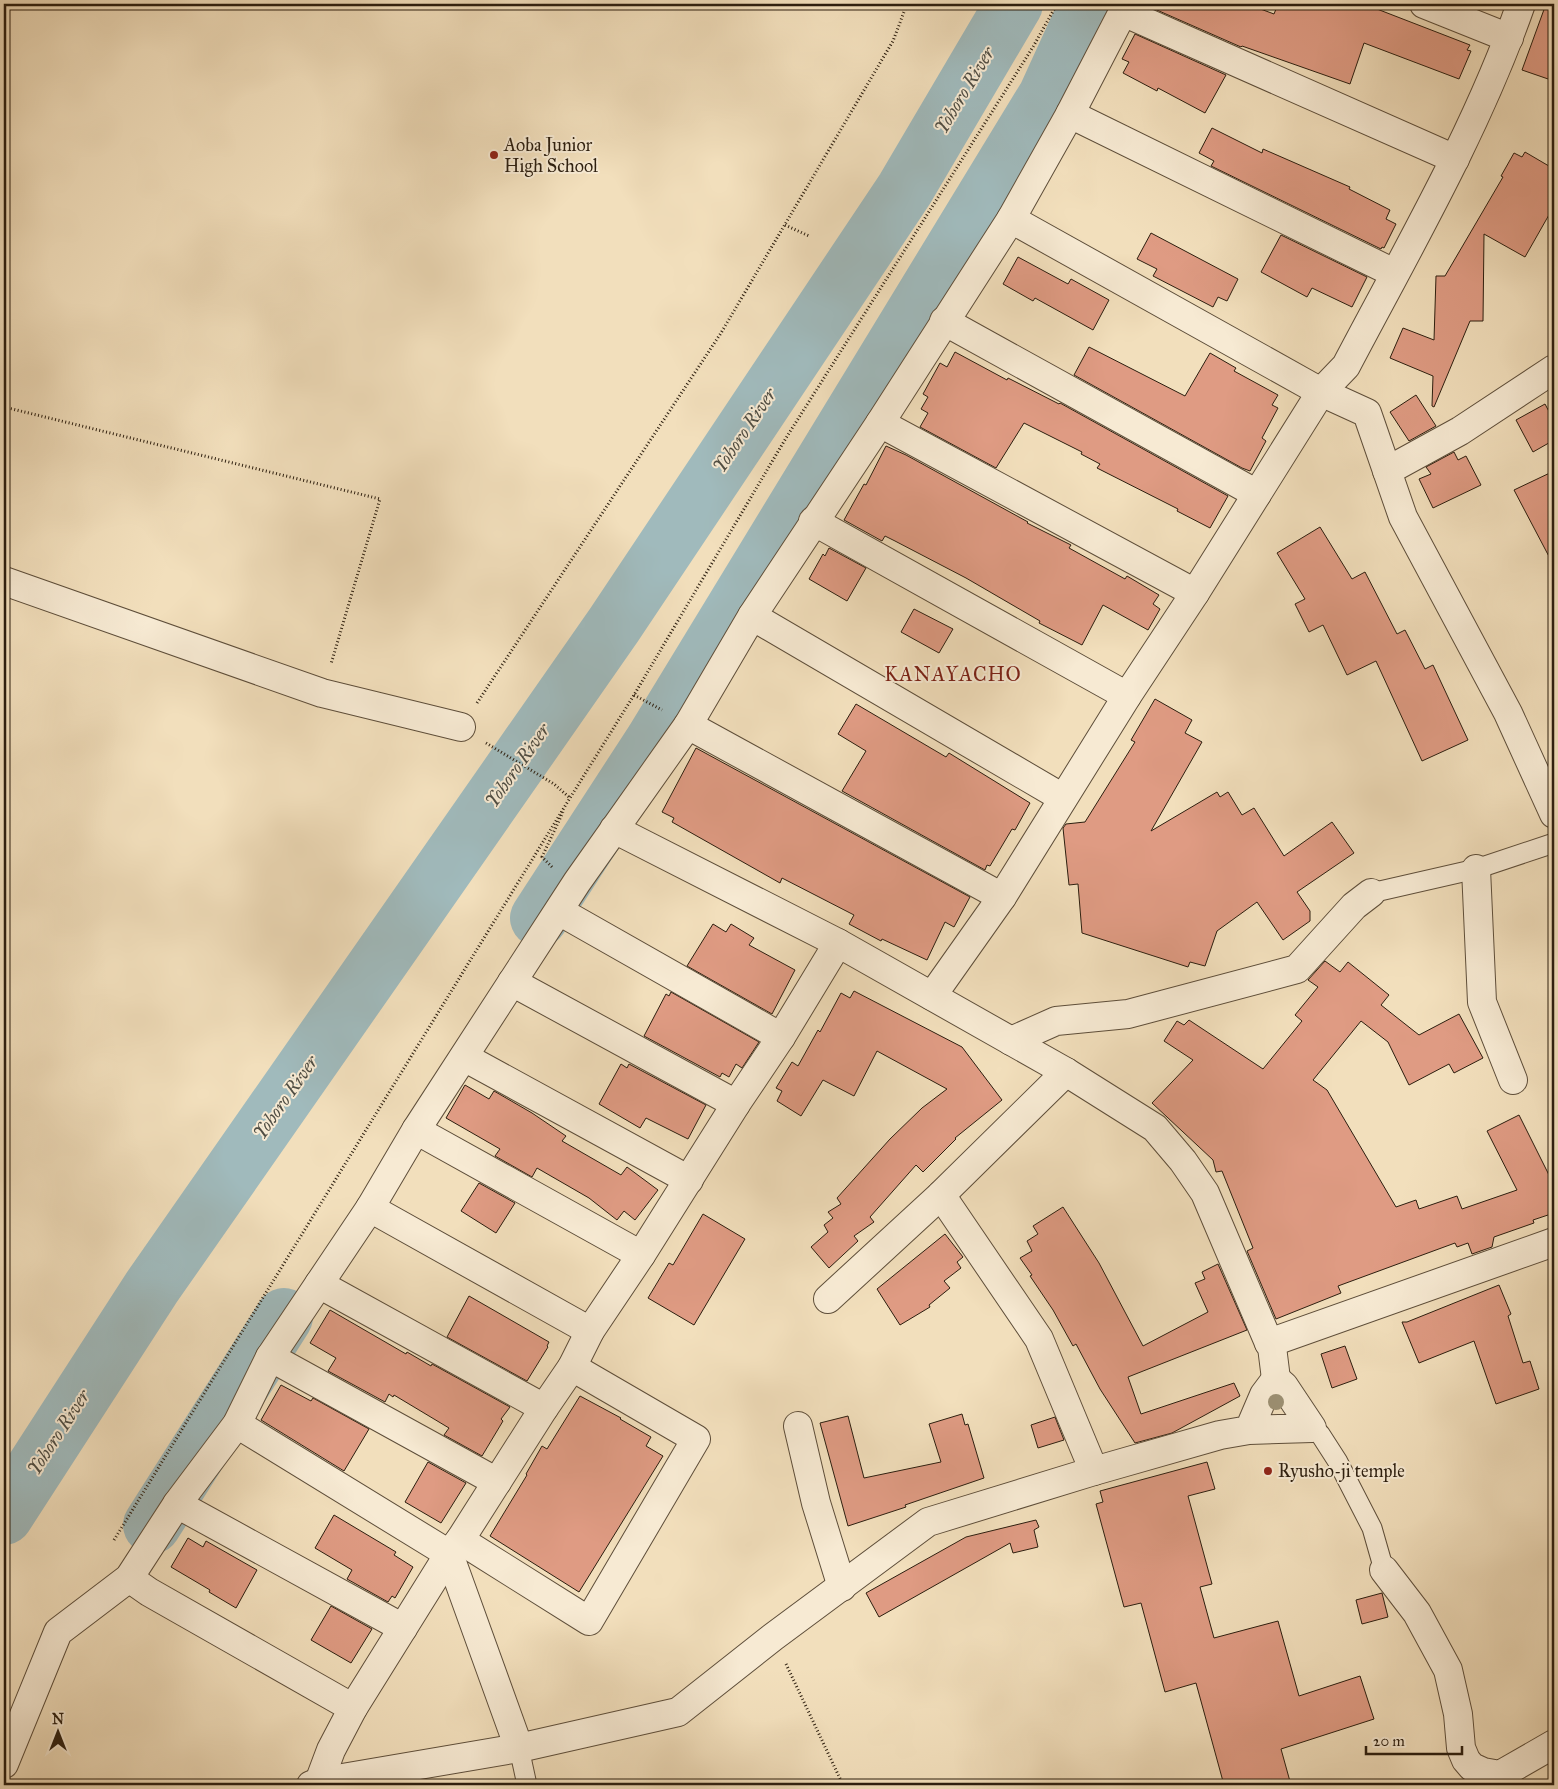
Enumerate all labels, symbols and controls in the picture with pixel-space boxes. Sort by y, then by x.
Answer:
water label: Yohoro River [930,42,1000,138]
place label: Aoba Junior High School [503,134,598,178]
marker: Aoba Junior High School [488,149,500,161]
water label: Yohoro River [708,383,782,477]
district label: KANAYACHO [884,662,1022,686]
water label: Yohoro River [480,718,555,812]
water label: Yohoro River [248,1050,323,1144]
water label: Yohoro River [22,1384,95,1479]
place label: Ryusho-ji temple [1278,1460,1405,1482]
marker: Ryusho-ji temple [1262,1465,1274,1477]
north arrow [32,1706,82,1756]
text: N [52,1711,64,1728]
scale bar [1366,1724,1462,1756]
text: 20 m [1373,1732,1405,1750]

